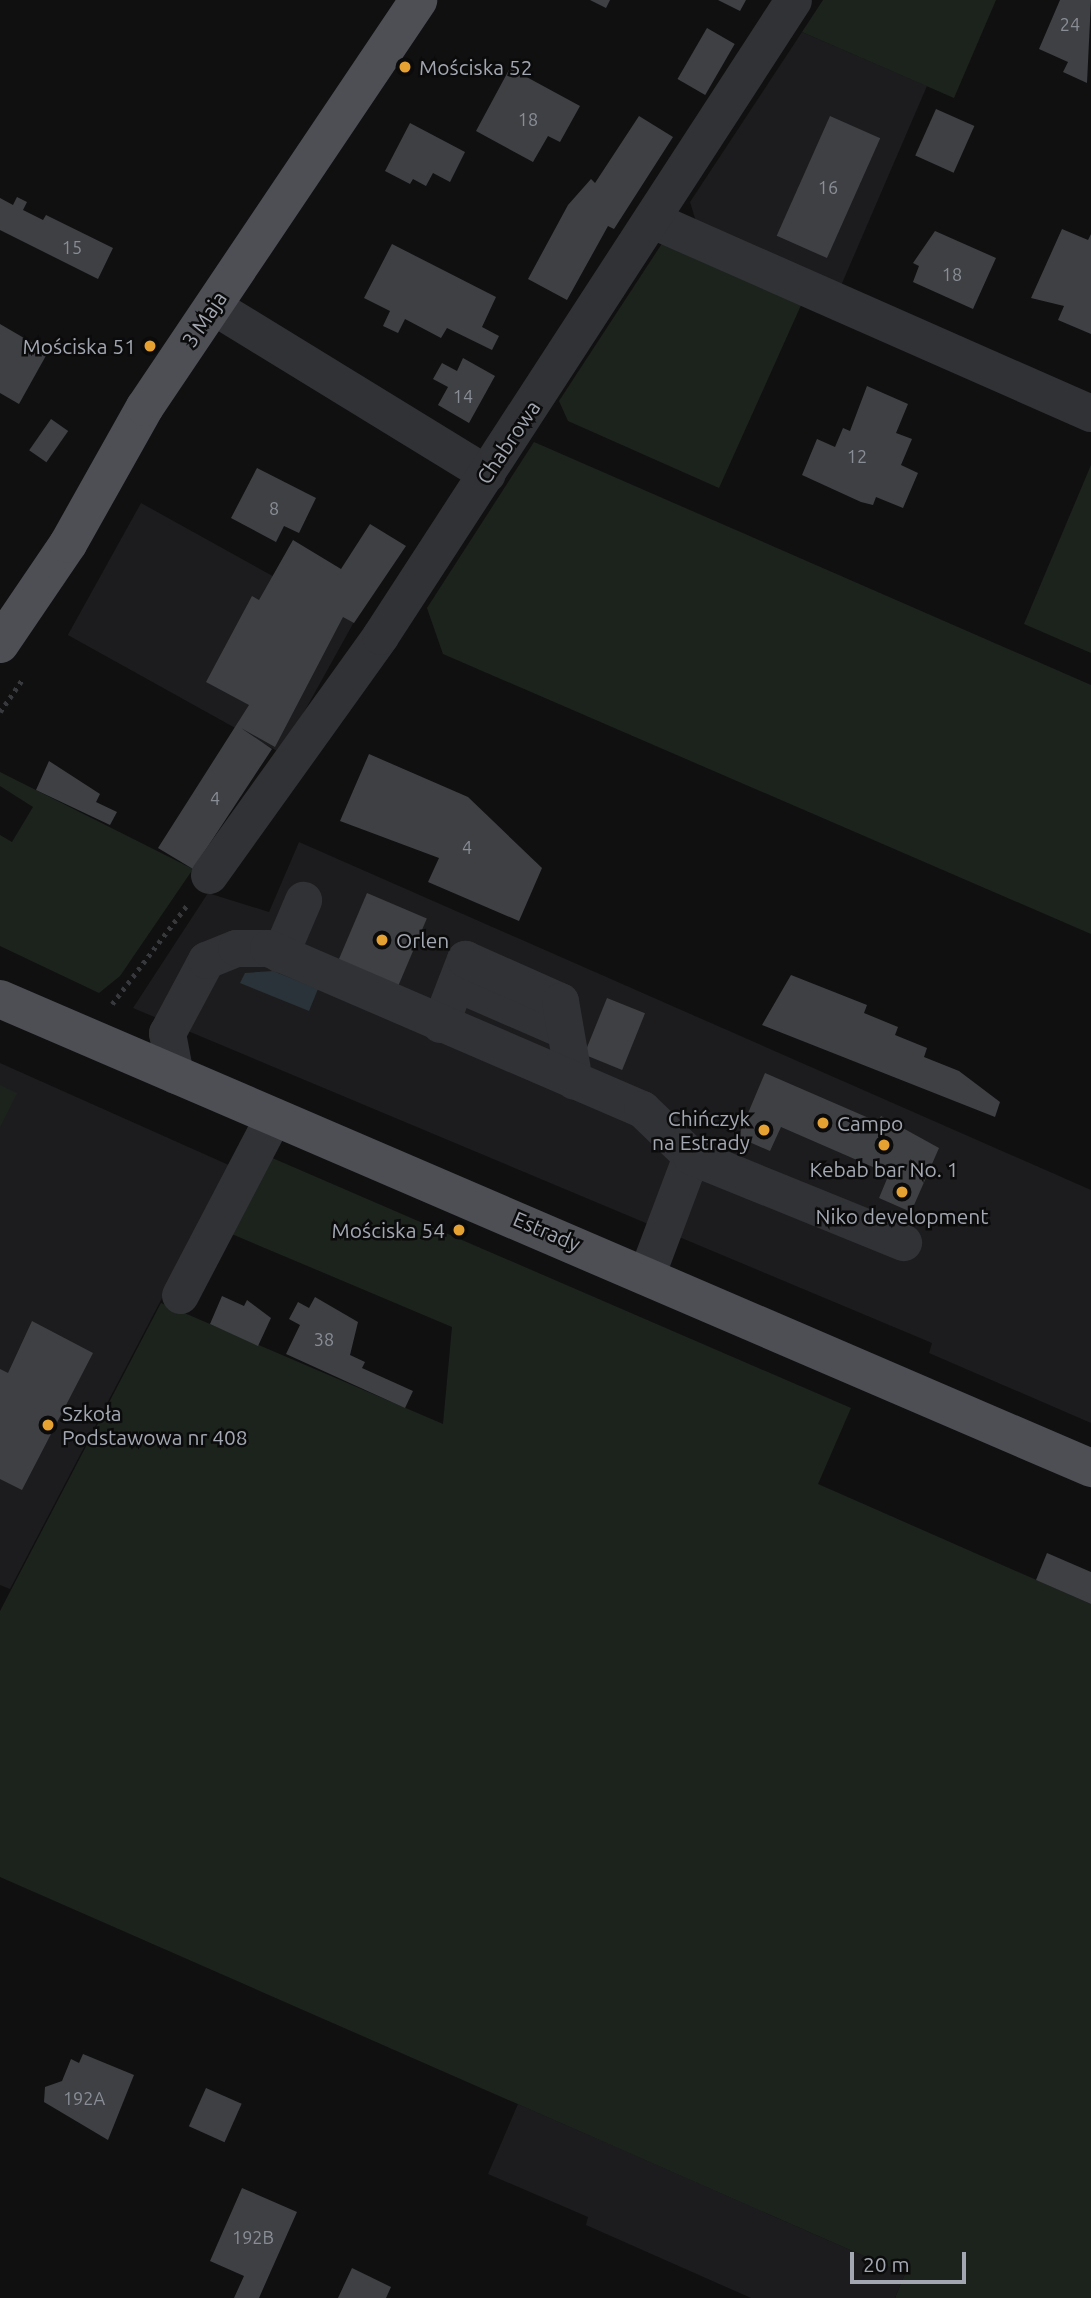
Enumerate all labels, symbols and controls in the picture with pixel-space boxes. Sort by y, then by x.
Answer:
house number: 24 [1060,13,1080,35]
place label: Mościska 52 [419,54,533,80]
marker: Mościska 52 [397,59,413,75]
house number: 18 [518,108,538,130]
house number: 16 [818,176,838,198]
house number: 15 [62,236,82,258]
house number: 18 [942,263,962,285]
street label: 3 Maja [176,286,232,352]
place label: Mościska 51 [22,333,136,359]
marker: Mościska 51 [142,338,158,354]
house number: 14 [453,385,473,407]
street label: Chabrowa [471,395,545,489]
house number: 12 [847,445,867,467]
house number: 8 [269,497,279,519]
house number: 4 [210,787,220,809]
house number: 4 [462,836,472,858]
place label: Orlen [396,927,449,953]
marker: Orlen [374,932,390,948]
place label: Chińczyk na Estrady [652,1105,750,1155]
place label: Campo [837,1110,903,1136]
marker: Campo [815,1115,831,1131]
marker: Chińczyk na Estrady [756,1122,772,1138]
marker: Kebab bar No. 1 [876,1137,892,1153]
place label: Kebab bar No. 1 [809,1156,959,1182]
marker: Niko development [894,1184,910,1200]
place label: Niko development [815,1203,989,1229]
street label: Estrady [510,1206,584,1256]
place label: Mościska 54 [331,1217,445,1243]
marker: Mościska 54 [451,1222,467,1238]
house number: 38 [314,1328,334,1350]
place label: Szkoła Podstawowa nr 408 [62,1400,248,1450]
marker: Szkoła Podstawowa nr 408 [40,1417,56,1433]
house number: 192A [63,2087,105,2109]
house number: 192B [232,2226,274,2248]
scale bar [853,2238,968,2282]
text: 20 m [863,2252,910,2276]

